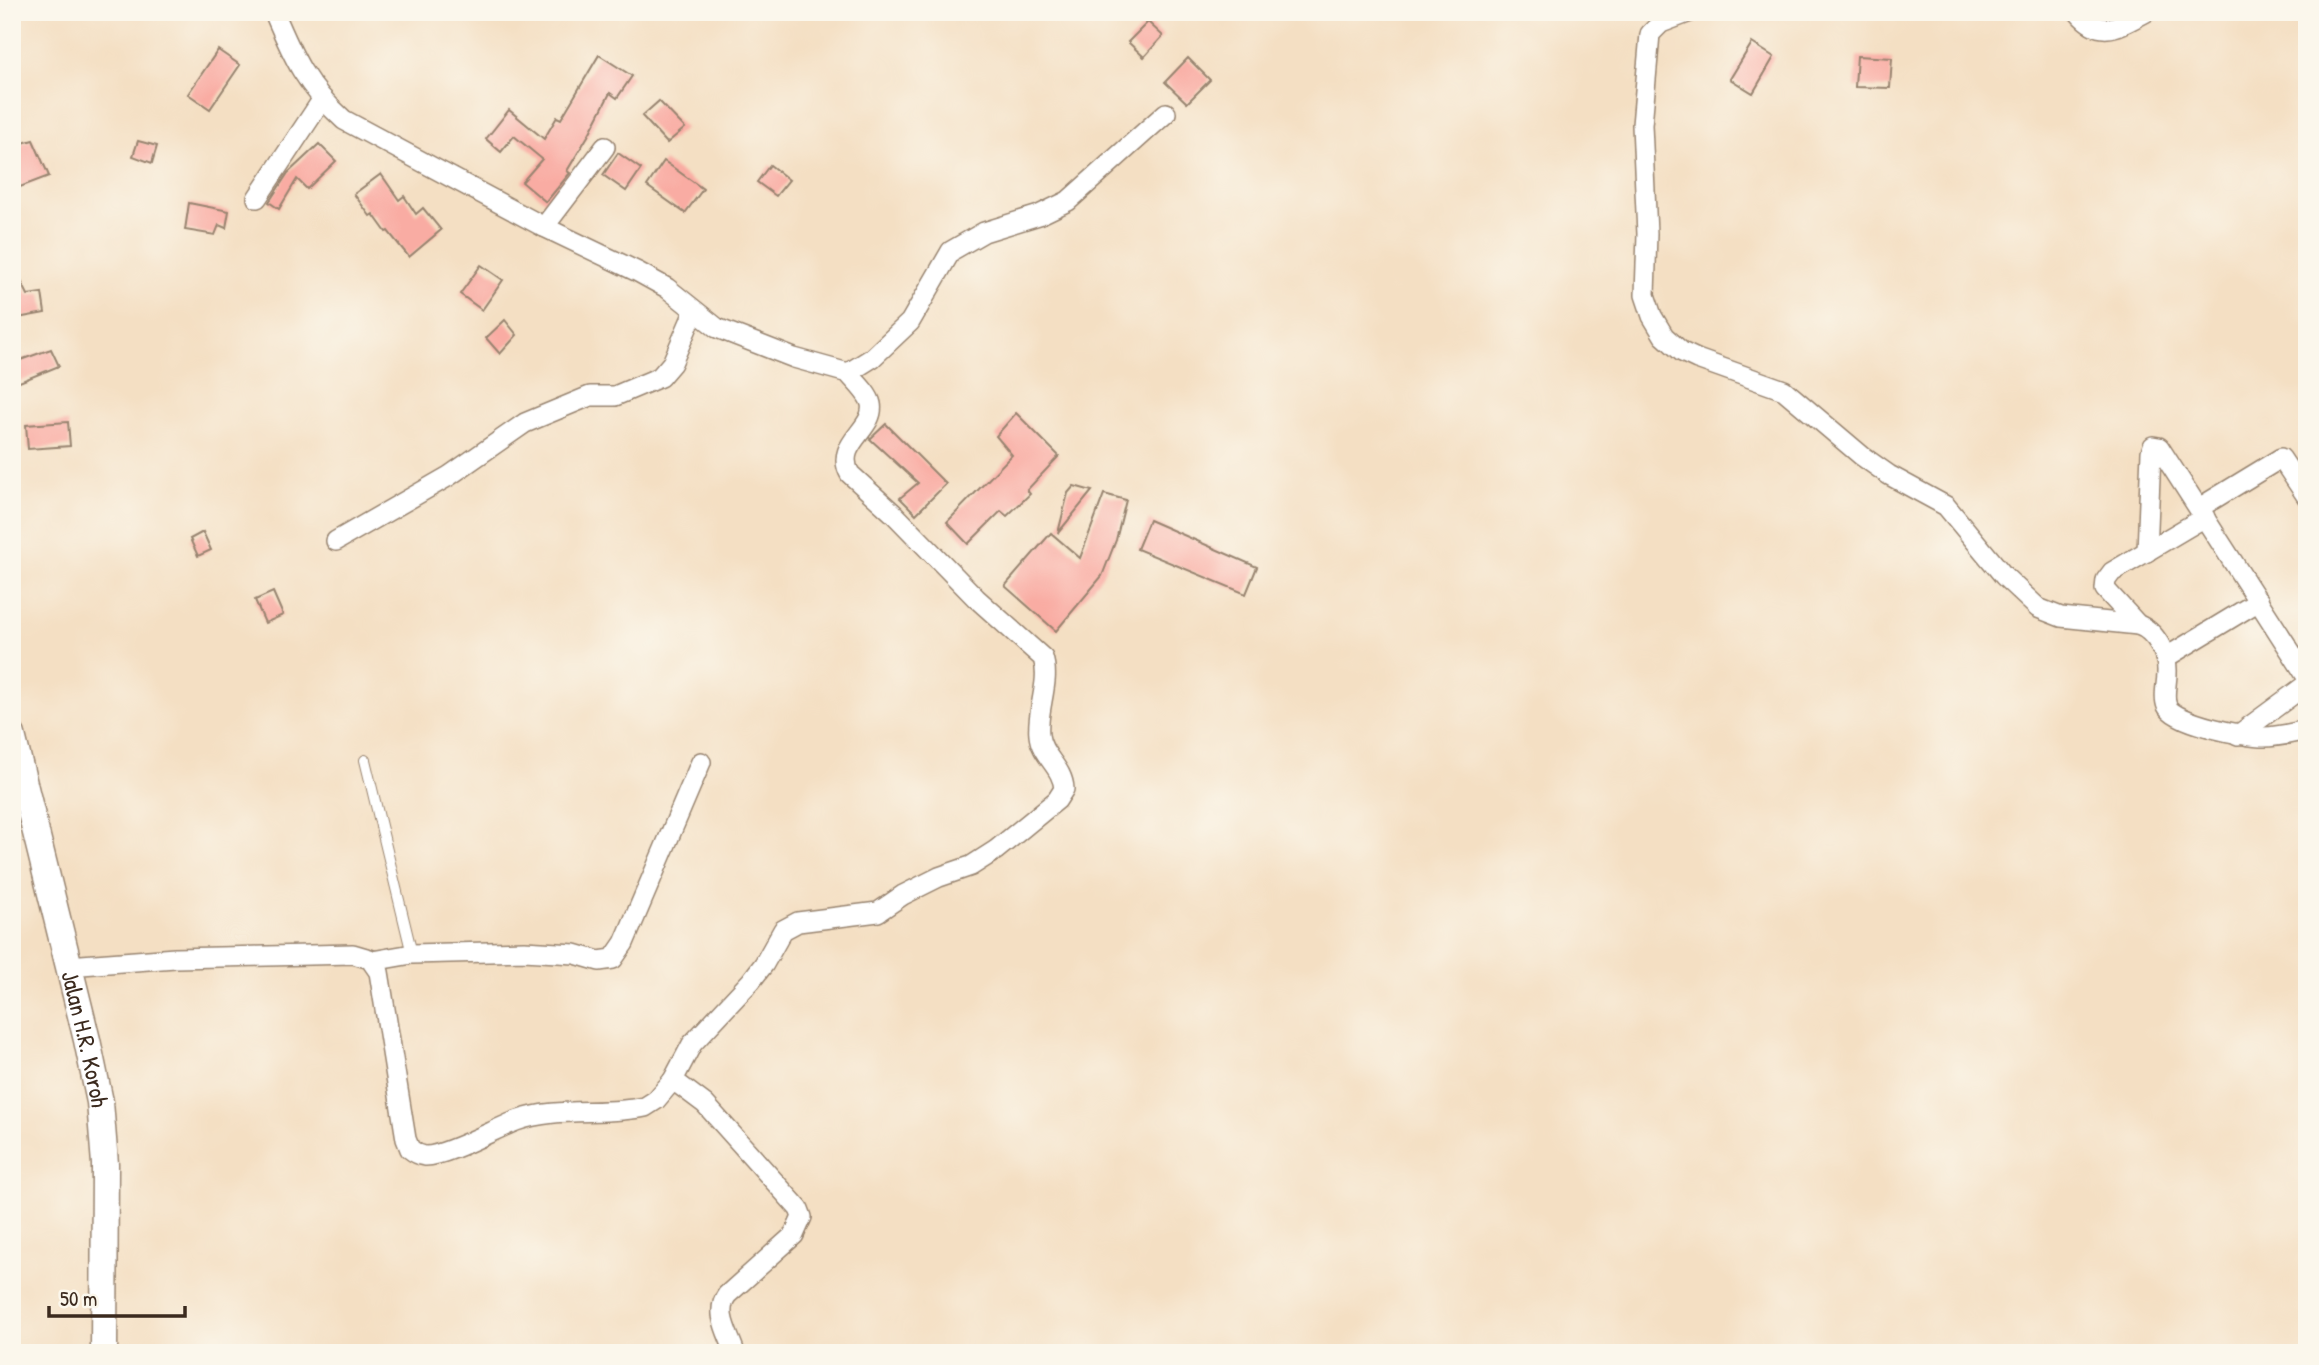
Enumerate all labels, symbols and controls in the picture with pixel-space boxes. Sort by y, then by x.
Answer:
street label: Jalan H.R. Koroh [55,967,116,1109]
scale bar [49,1274,186,1318]
text: 50 m [60,1284,97,1313]

